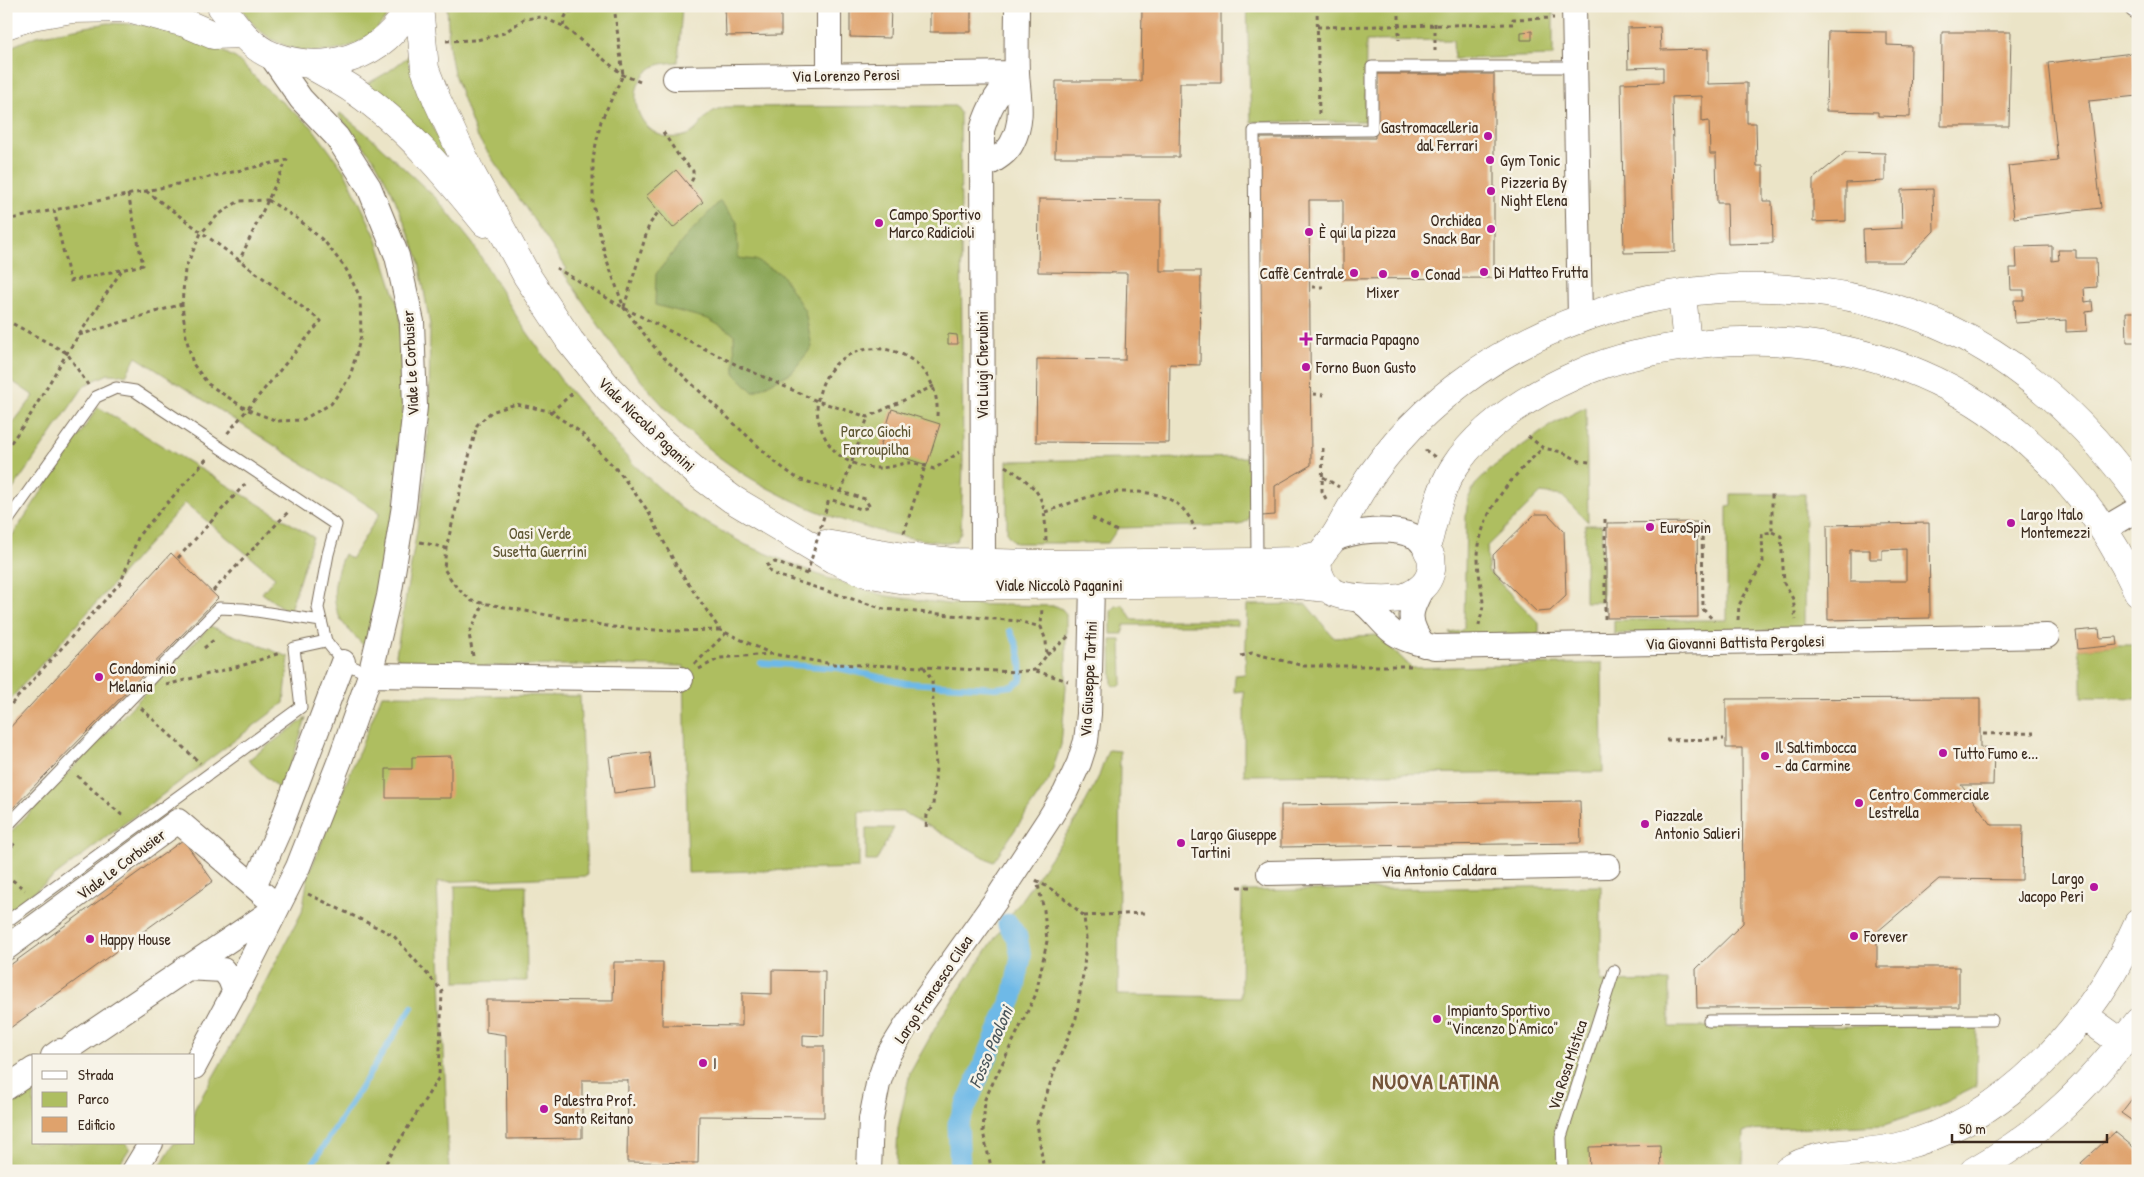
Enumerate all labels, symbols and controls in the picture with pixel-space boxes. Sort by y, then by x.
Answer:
street label: Via Lorenzo Perosi [792,63,900,87]
place label: Gastromacelleria dal Ferrari [1381,116,1478,156]
marker: Gastromacelleria dal Ferrari [1482,130,1494,142]
place label: Gym Tonic [1500,149,1561,171]
marker: Gym Tonic [1484,154,1496,166]
place label: Pizzeria By Night Elena [1501,171,1567,211]
marker: Pizzeria By Night Elena [1485,185,1497,197]
place label: Campo Sportivo Marco Radicioli [889,203,981,243]
place label: Orchidea Snack Bar [1423,209,1481,249]
marker: Campo Sportivo Marco Radicioli [873,217,885,229]
place label: È qui la pizza [1319,221,1395,243]
marker: Orchidea Snack Bar [1485,223,1497,235]
marker: È qui la pizza [1303,226,1315,238]
place label: Di Matteo Frutta [1494,261,1588,283]
place label: Caffè Centrale [1260,262,1345,284]
place label: Conad [1425,263,1460,285]
marker: Di Matteo Frutta [1478,266,1490,278]
marker: Caffè Centrale [1348,267,1360,279]
marker: Mixer [1377,268,1389,280]
marker: Conad [1409,268,1421,280]
place label: Mixer [1367,281,1399,303]
street label: Viale Le Corbusier [396,310,424,416]
street label: Via Luigi Cherubini [971,311,993,419]
place label: Farmacia Papagno [1315,328,1420,350]
marker: Farmacia Papagno [1300,333,1312,345]
place label: Forno Buon Gusto [1315,356,1417,378]
marker: Forno Buon Gusto [1300,361,1312,373]
street label: Viale Niccolò Paganini [594,372,700,476]
park label: Parco Giochi Farroupilha [841,420,911,460]
place label: Largo Italo Montemezzi [2021,503,2091,543]
place label: EuroSpin [1660,516,1711,538]
marker: Largo Italo Montemezzi [2005,517,2017,529]
marker: EuroSpin [1644,521,1656,533]
park label: Oasi Verde Susetta Guerrini [493,522,587,562]
street label: Viale Niccolò Paganini [995,574,1123,596]
street label: Via Giuseppe Tartini [1074,620,1102,738]
street label: Via Giovanni Battista Pergolesi [1645,629,1825,655]
place label: Condominio Melania [109,657,176,697]
marker: Condominio Melania [93,671,105,683]
place label: Il Saltimbocca - da Carmine [1775,736,1856,776]
place label: Tutto Fumo e... [1953,742,2038,764]
marker: Tutto Fumo e... [1937,747,1949,759]
marker: Il Saltimbocca - da Carmine [1759,750,1771,762]
place label: Centro Commerciale Lestrella [1869,783,1990,823]
marker: Centro Commerciale Lestrella [1853,797,1865,809]
place label: Piazzale Antonio Salieri [1655,804,1741,844]
marker: Piazzale Antonio Salieri [1639,818,1651,830]
street label: Viale Le Corbusier [72,823,170,905]
place label: Largo Giuseppe Tartini [1191,823,1278,863]
marker: Largo Giuseppe Tartini [1175,837,1187,849]
street label: Via Antonio Caldara [1381,858,1497,882]
place label: Largo Jacopo Peri [2018,867,2085,907]
marker: Largo Jacopo Peri [2088,881,2100,893]
place label: Forever [1863,925,1908,947]
place label: Happy House [100,928,171,950]
marker: Forever [1848,930,1860,942]
street label: Largo Francesco Cilea [889,931,977,1047]
marker: Happy House [84,933,96,945]
place label: Impianto Sportivo "Vincenzo D'Amico" [1447,999,1558,1039]
water label: Fosso Paoloni [962,1000,1020,1091]
marker: Impianto Sportivo "Vincenzo D'Amico" [1431,1013,1443,1025]
street label: Via Rosa Mistica [1542,1017,1592,1113]
place label: I [713,1052,717,1074]
legend [32,1054,195,1144]
marker: I [697,1057,709,1069]
text: Strada [78,1064,114,1085]
district label: NUOVA LATINA [1372,1067,1500,1096]
text: Parco [78,1088,109,1109]
place label: Palestra Prof. Santo Reitano [554,1089,636,1129]
marker: Palestra Prof. Santo Reitano [538,1103,550,1115]
scale bar [1952,1112,2106,1144]
text: Edificio [78,1114,115,1135]
text: 50 m [1959,1118,1986,1139]

